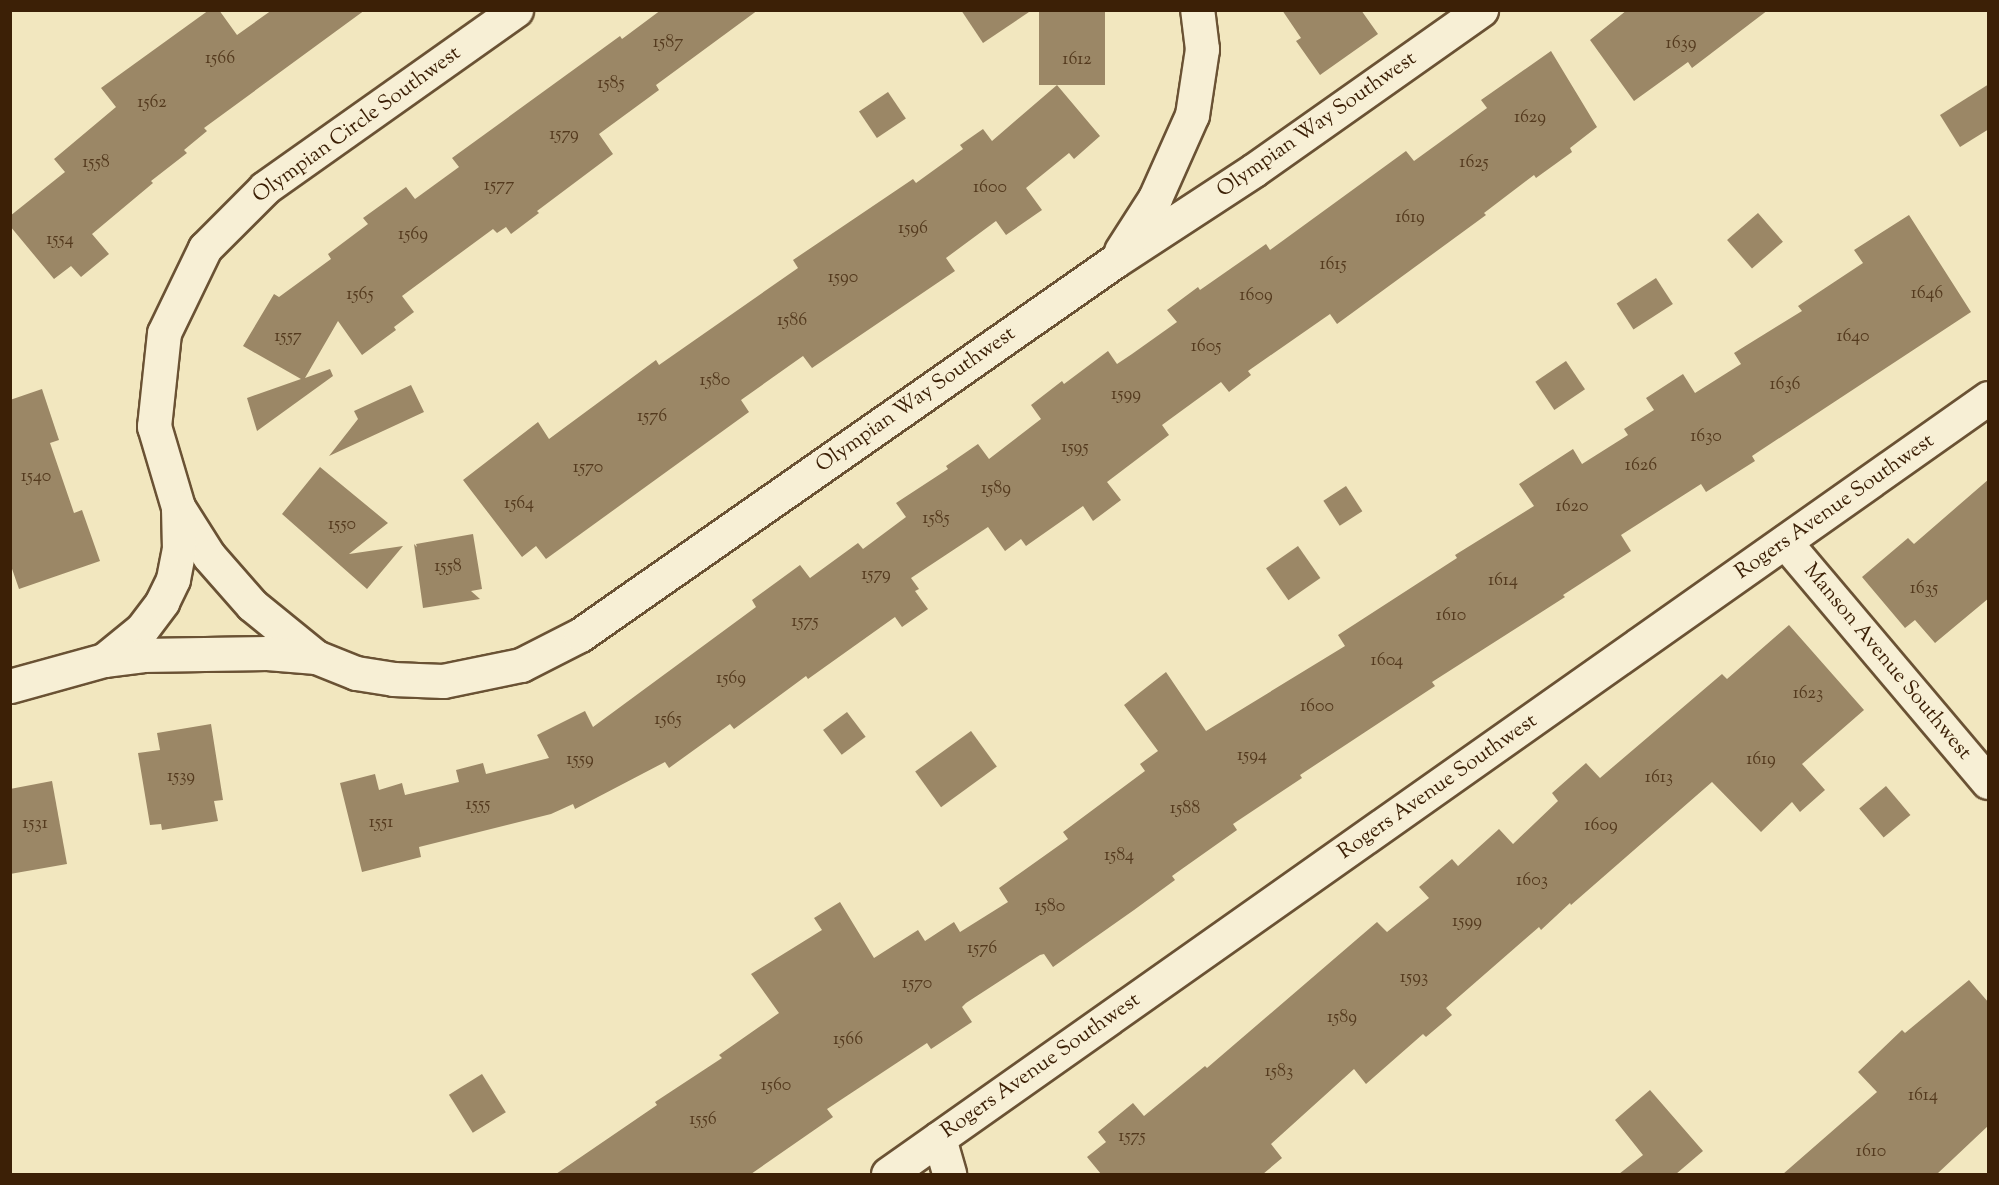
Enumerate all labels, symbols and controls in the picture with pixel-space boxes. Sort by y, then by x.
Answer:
house number: 1587 [653,32,683,54]
house number: 1639 [1666,33,1696,55]
street label: Olympian Circle Southwest [248,41,466,209]
street label: Olympian Way Southwest [1213,47,1421,203]
house number: 1566 [205,48,235,70]
house number: 1612 [1062,49,1092,71]
house number: 1585 [597,73,625,95]
house number: 1562 [137,92,167,114]
house number: 1629 [1514,107,1546,129]
house number: 1579 [549,124,579,146]
house number: 1558 [82,152,110,174]
house number: 1625 [1459,152,1489,174]
house number: 1577 [484,175,514,197]
house number: 1600 [973,177,1007,199]
house number: 1619 [1395,207,1425,229]
house number: 1596 [898,218,928,240]
house number: 1569 [398,224,428,246]
house number: 1554 [46,229,74,251]
house number: 1615 [1319,254,1347,276]
house number: 1590 [828,267,858,289]
house number: 1646 [1911,283,1943,305]
house number: 1565 [346,284,374,306]
house number: 1609 [1239,285,1273,307]
house number: 1586 [777,310,807,332]
street label: Olympian Way Southwest [812,322,1020,478]
house number: 1557 [274,326,302,348]
house number: 1640 [1836,326,1870,348]
house number: 1605 [1191,336,1221,358]
house number: 1580 [700,370,730,392]
house number: 1636 [1769,374,1801,396]
house number: 1599 [1111,384,1141,406]
house number: 1576 [637,406,667,428]
house number: 1630 [1690,426,1722,448]
street label: Rogers Avenue Southwest [1731,429,1939,585]
house number: 1595 [1061,437,1089,459]
house number: 1626 [1625,455,1657,477]
house number: 1570 [573,457,603,479]
house number: 1540 [21,466,51,488]
house number: 1589 [981,478,1011,500]
house number: 1564 [504,493,534,515]
house number: 1620 [1556,496,1588,518]
house number: 1585 [922,508,950,530]
house number: 1550 [328,514,356,536]
house number: 1558 [434,556,462,578]
street label: Manson Avenue Southwest [1798,559,1976,765]
house number: 1579 [861,564,891,586]
house number: 1614 [1488,570,1518,592]
house number: 1635 [1910,578,1938,600]
house number: 1610 [1436,605,1466,627]
house number: 1575 [791,611,819,633]
house number: 1604 [1371,650,1403,672]
house number: 1569 [716,668,746,690]
house number: 1623 [1793,683,1823,705]
house number: 1600 [1300,696,1334,718]
house number: 1565 [654,709,682,731]
street label: Rogers Avenue Southwest [1334,709,1542,865]
house number: 1594 [1237,745,1267,767]
house number: 1559 [566,749,594,771]
house number: 1619 [1746,749,1776,771]
house number: 1539 [167,766,195,788]
house number: 1613 [1645,767,1673,789]
house number: 1555 [466,794,490,816]
house number: 1588 [1170,798,1200,820]
house number: 1551 [369,812,393,834]
house number: 1531 [22,813,48,835]
house number: 1609 [1584,815,1618,837]
house number: 1584 [1104,845,1134,867]
house number: 1603 [1516,870,1548,892]
house number: 1580 [1035,896,1065,918]
house number: 1599 [1452,911,1482,933]
house number: 1576 [967,938,997,960]
house number: 1593 [1400,967,1428,989]
house number: 1570 [902,973,932,995]
street label: Rogers Avenue Southwest [937,988,1145,1144]
house number: 1589 [1327,1007,1357,1029]
house number: 1566 [833,1029,863,1051]
house number: 1583 [1265,1061,1293,1083]
house number: 1560 [761,1075,791,1097]
house number: 1614 [1908,1085,1938,1107]
house number: 1556 [689,1109,717,1131]
house number: 1575 [1118,1126,1146,1148]
house number: 1610 [1856,1141,1886,1163]

